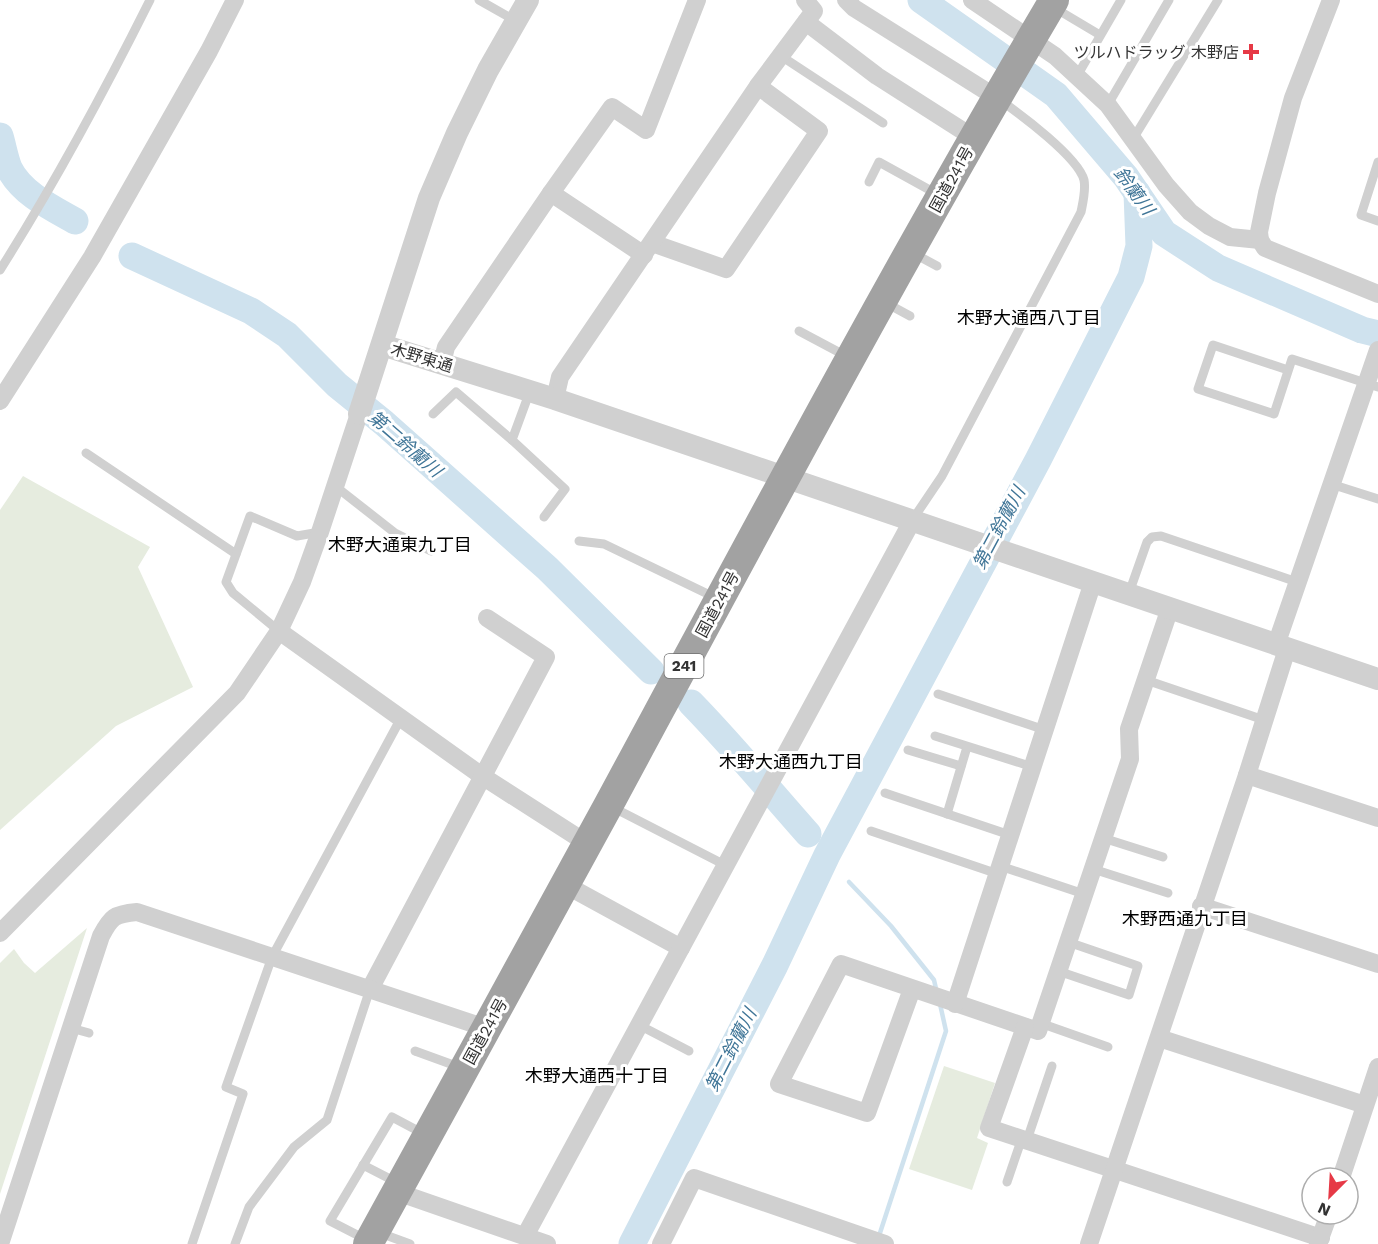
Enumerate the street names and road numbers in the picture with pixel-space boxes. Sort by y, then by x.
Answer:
street label: 国道241号 [926,143,977,216]
street label: 木野東通 [388,339,455,376]
street label: 国道241号 [692,568,743,641]
road number: 241 [664,654,704,678]
street label: 国道241号 [460,995,511,1068]

